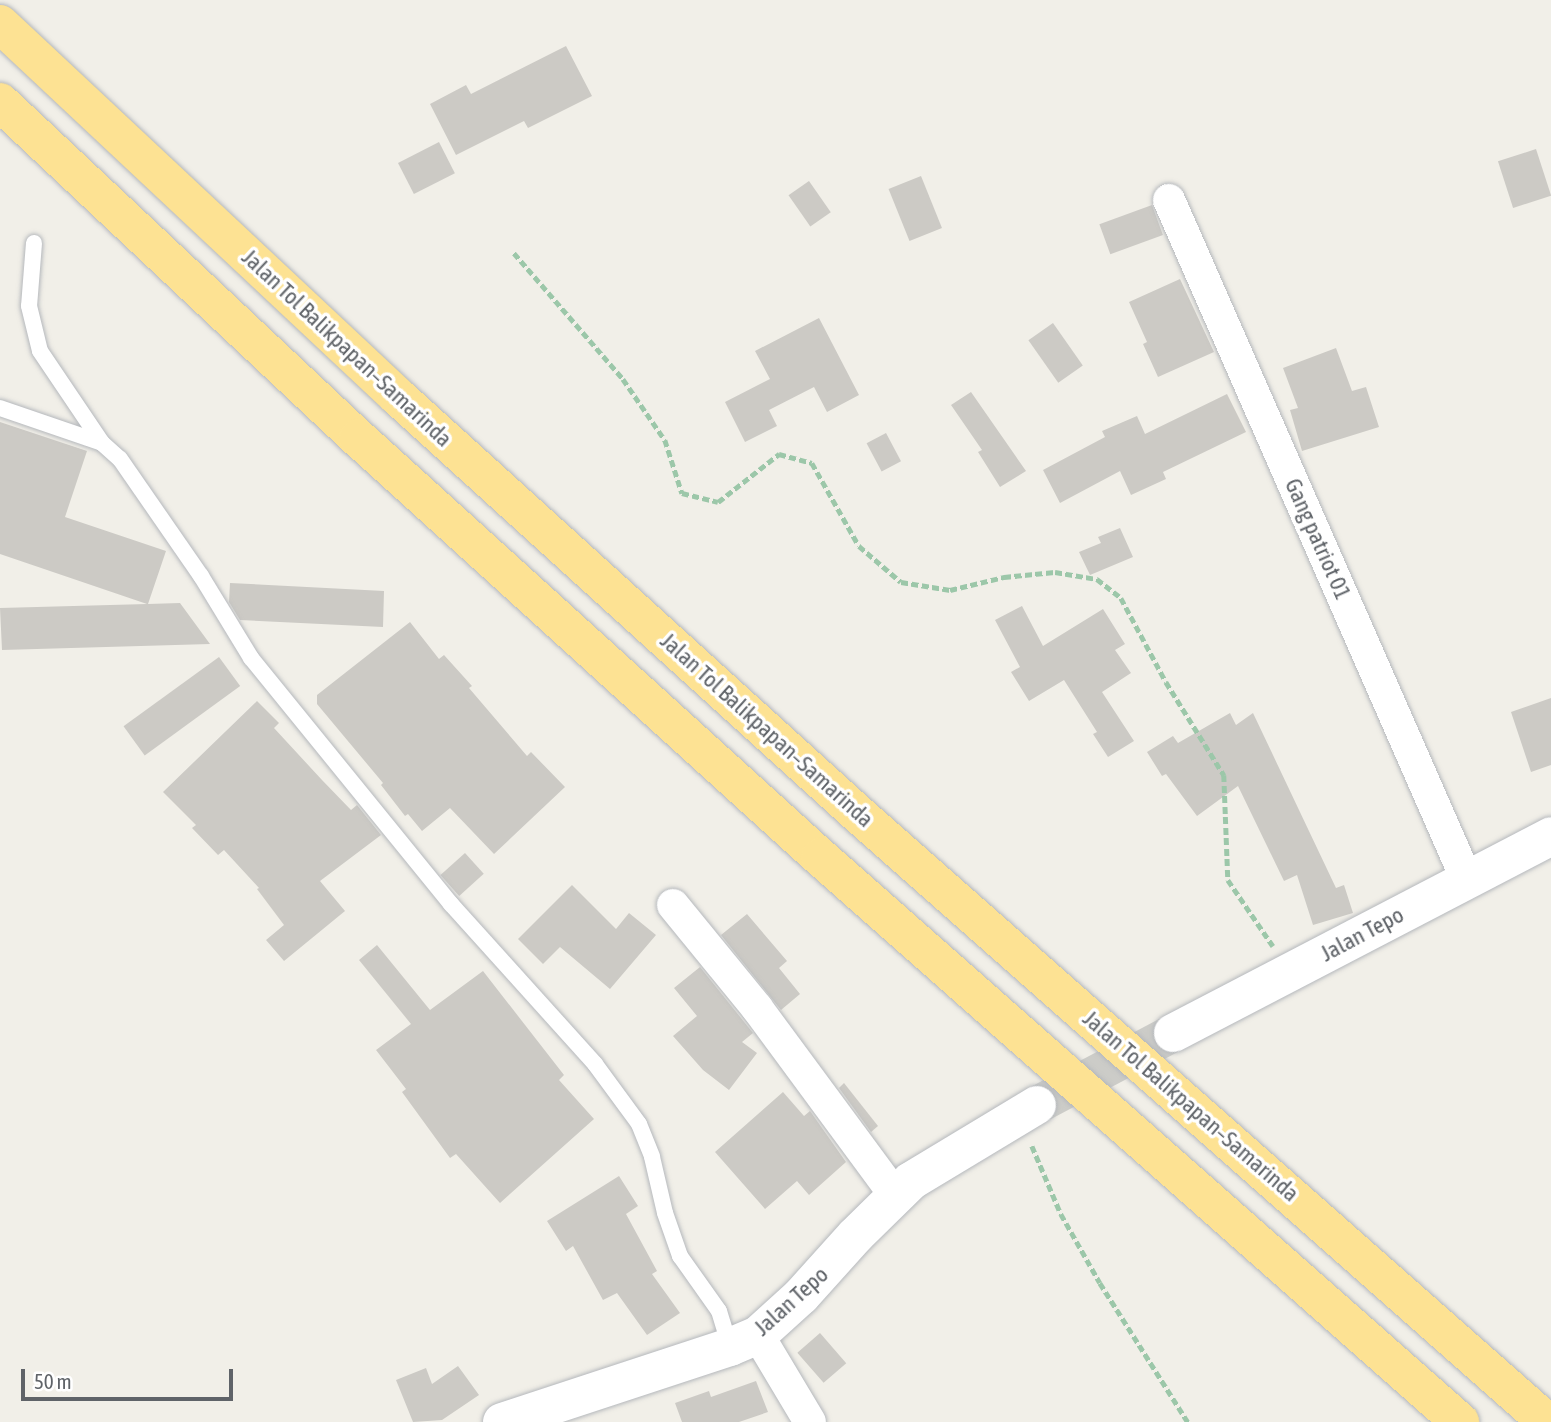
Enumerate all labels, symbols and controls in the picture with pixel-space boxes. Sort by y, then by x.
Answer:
street label: Jalan Tol Balikpapan–Samarinda [236,243,458,453]
street label: Gang patriot 01 [1279,474,1357,604]
street label: Jalan Tol Balikpapan–Samarinda [655,627,879,833]
street label: Jalan Tepo [1316,901,1408,967]
street label: Jalan Tol Balikpapan–Samarinda [1077,1005,1305,1207]
street label: Jalan Tepo [748,1261,834,1341]
scale bar [24,1356,236,1400]
text: 50 m [34,1369,72,1393]

